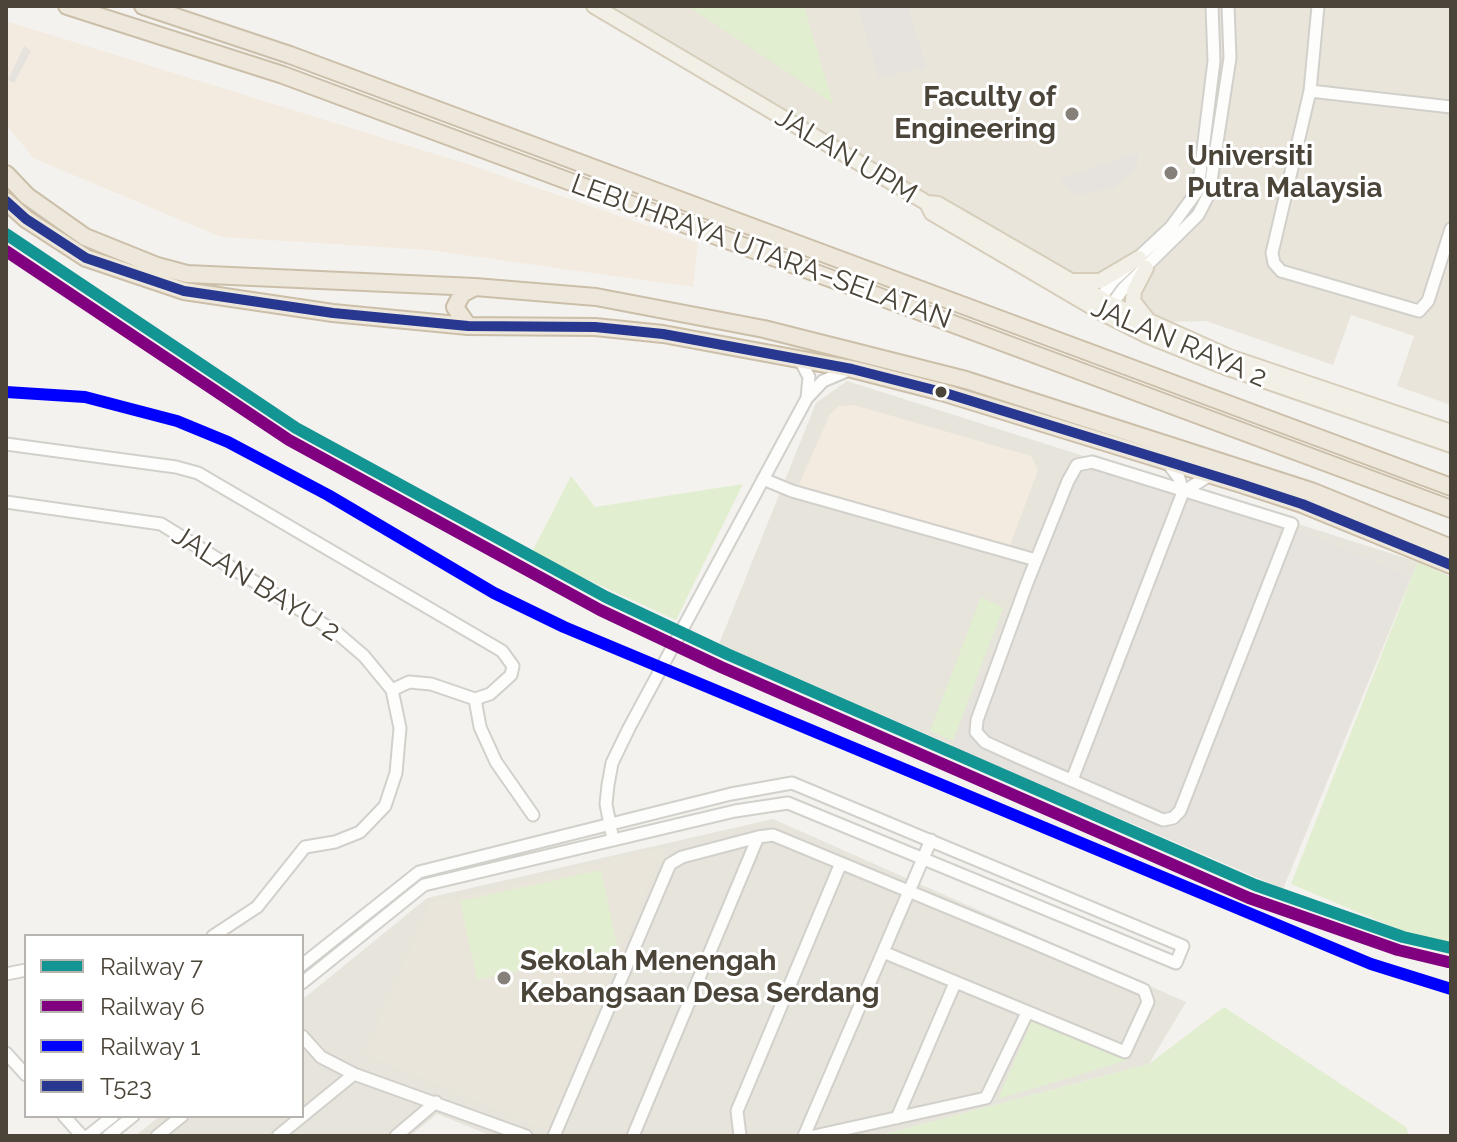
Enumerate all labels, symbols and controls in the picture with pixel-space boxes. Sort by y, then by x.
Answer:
place label: Faculty of Engineering [894,81,1056,147]
street label: JALAN UPM [769,101,923,211]
marker: Faculty of Engineering [1063,105,1081,123]
place label: Universiti Putra Malaysia [1187,140,1383,206]
marker: Universiti Putra Malaysia [1162,164,1180,182]
street label: LEBUHRAYA UTARA–SELATAN [566,167,956,337]
street label: JALAN RAYA 2 [1086,291,1272,395]
unlabelled marker [933,384,949,400]
street label: JALAN BAYU 2 [166,519,346,649]
legend [24,934,304,1118]
place label: Sekolah Menengah Kebangsaan Desa Serdang [520,945,880,1011]
text: Railway 7 [100,952,203,981]
marker: Sekolah Menengah Kebangsaan Desa Serdang [495,969,513,987]
text: Railway 6 [100,992,205,1021]
text: Railway 1 [100,1032,201,1061]
text: T523 [100,1072,152,1101]

